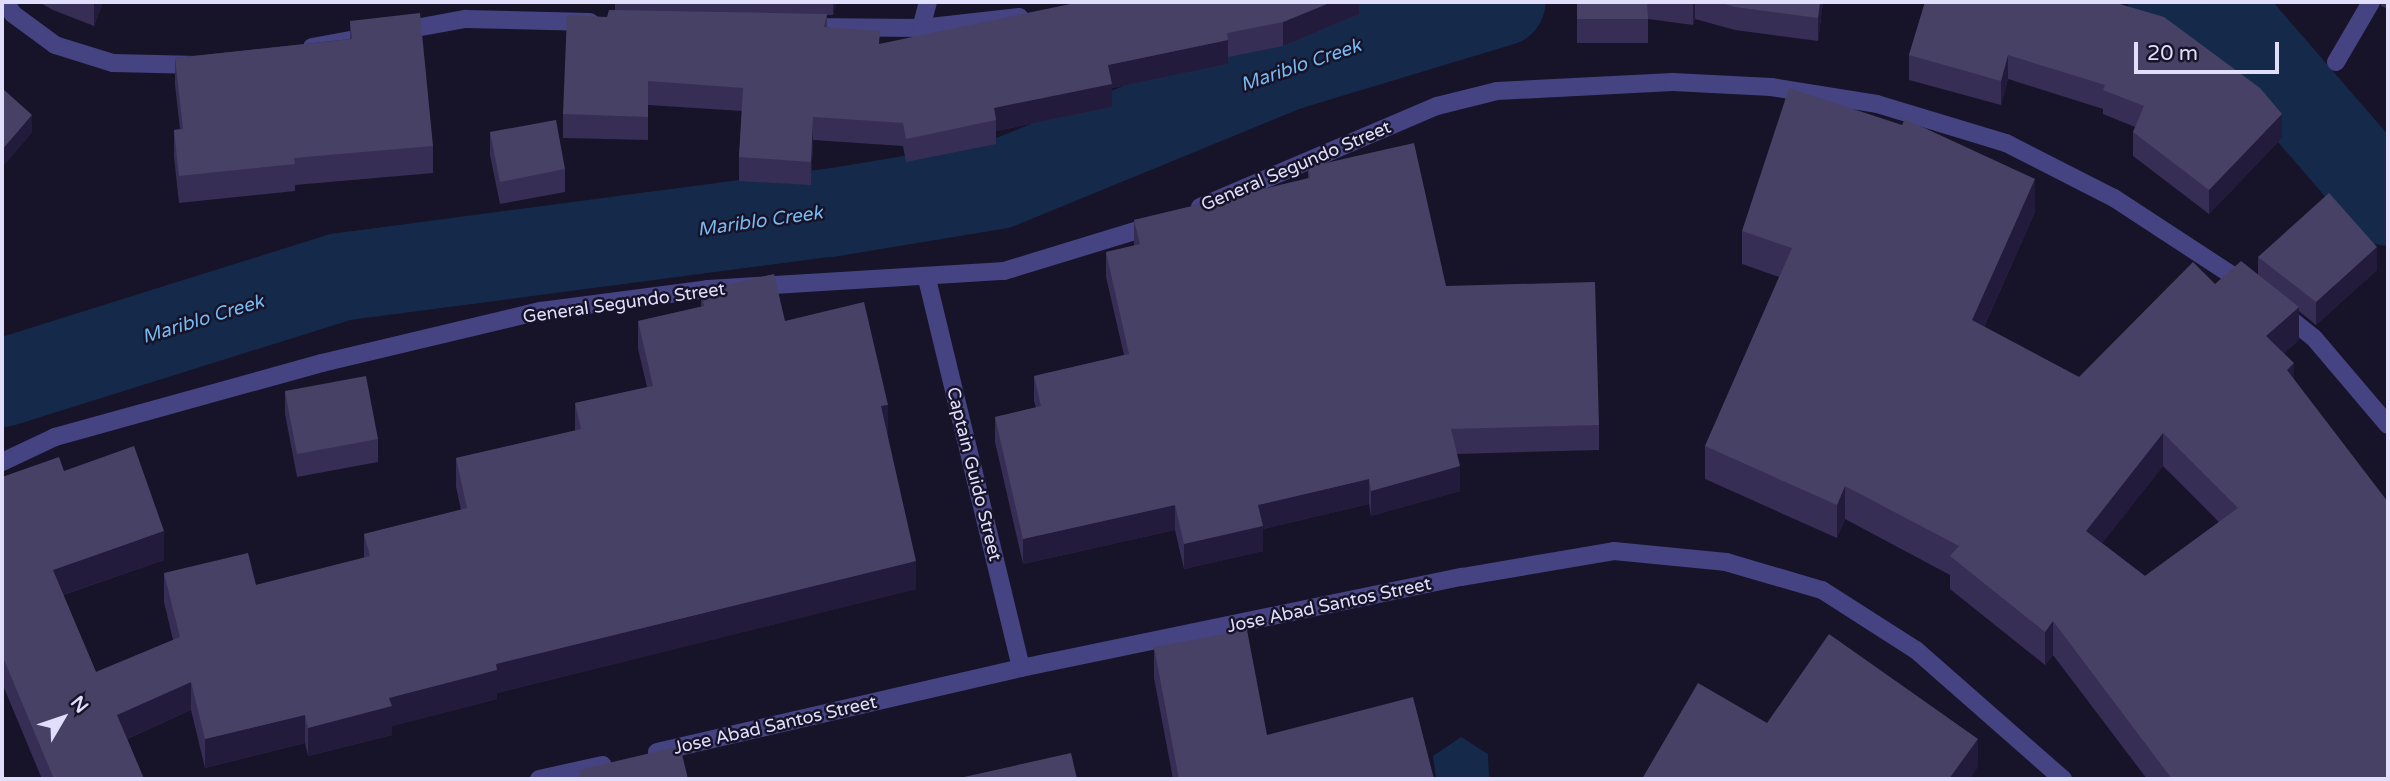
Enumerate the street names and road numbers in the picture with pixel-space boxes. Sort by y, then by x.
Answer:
street label: General Segundo Street [1198,116,1394,216]
street label: General Segundo Street [521,278,727,328]
street label: Captain Guido Street [942,385,1006,563]
street label: Jose Abad Santos Street [1225,573,1433,637]
street label: Jose Abad Santos Street [671,691,879,759]

